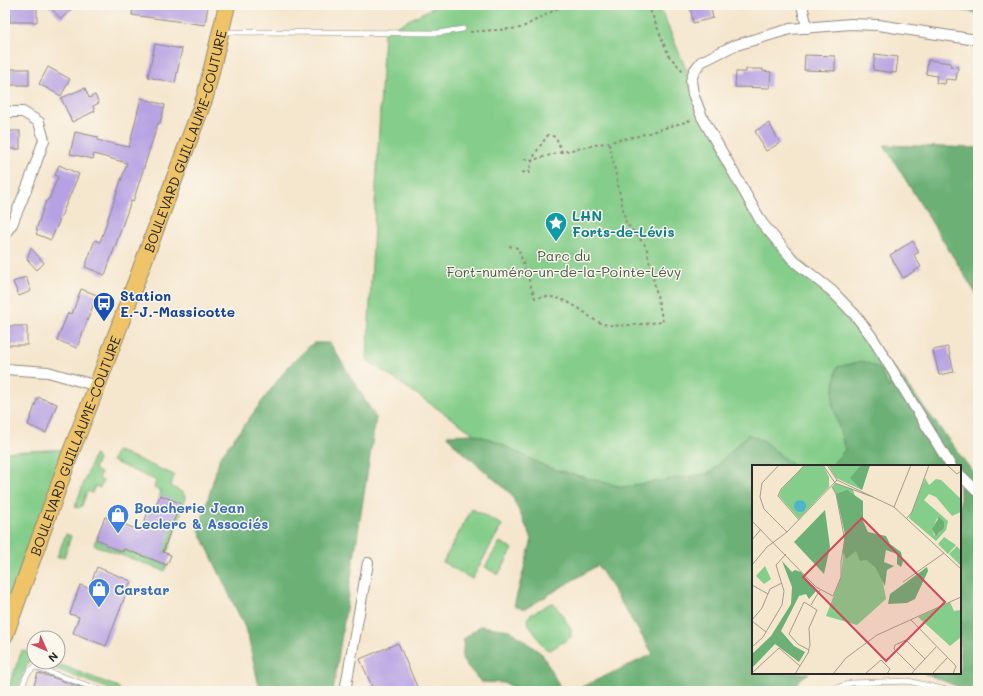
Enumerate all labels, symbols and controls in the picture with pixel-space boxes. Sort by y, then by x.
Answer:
street label: BOULEVARD GUILLAUME-COUTURE [138,28,230,255]
place label: LHN Forts-de-Lévis [572,206,674,241]
place icon: LHN Forts-de-Lévis [543,210,569,243]
park label: Parc du Fort-numéro-un-de-la-Pointe-Lévy [447,246,681,281]
place label: Station E.-J.-Massicotte [120,286,235,321]
bus stop icon: Station E.-J.-Massicotte [91,290,117,323]
street label: BOULEVARD GUILLAUME-COUTURE [25,333,125,558]
inset map [752,465,961,674]
place label: Boucherie Jean Leclerc & Associés [134,498,268,533]
shop icon: Boucherie Jean Leclerc & Associés [105,502,131,535]
shop icon: Carstar [86,576,112,609]
place label: Carstar [114,580,169,599]
north arrow [26,630,66,670]
text: N [45,649,62,666]

